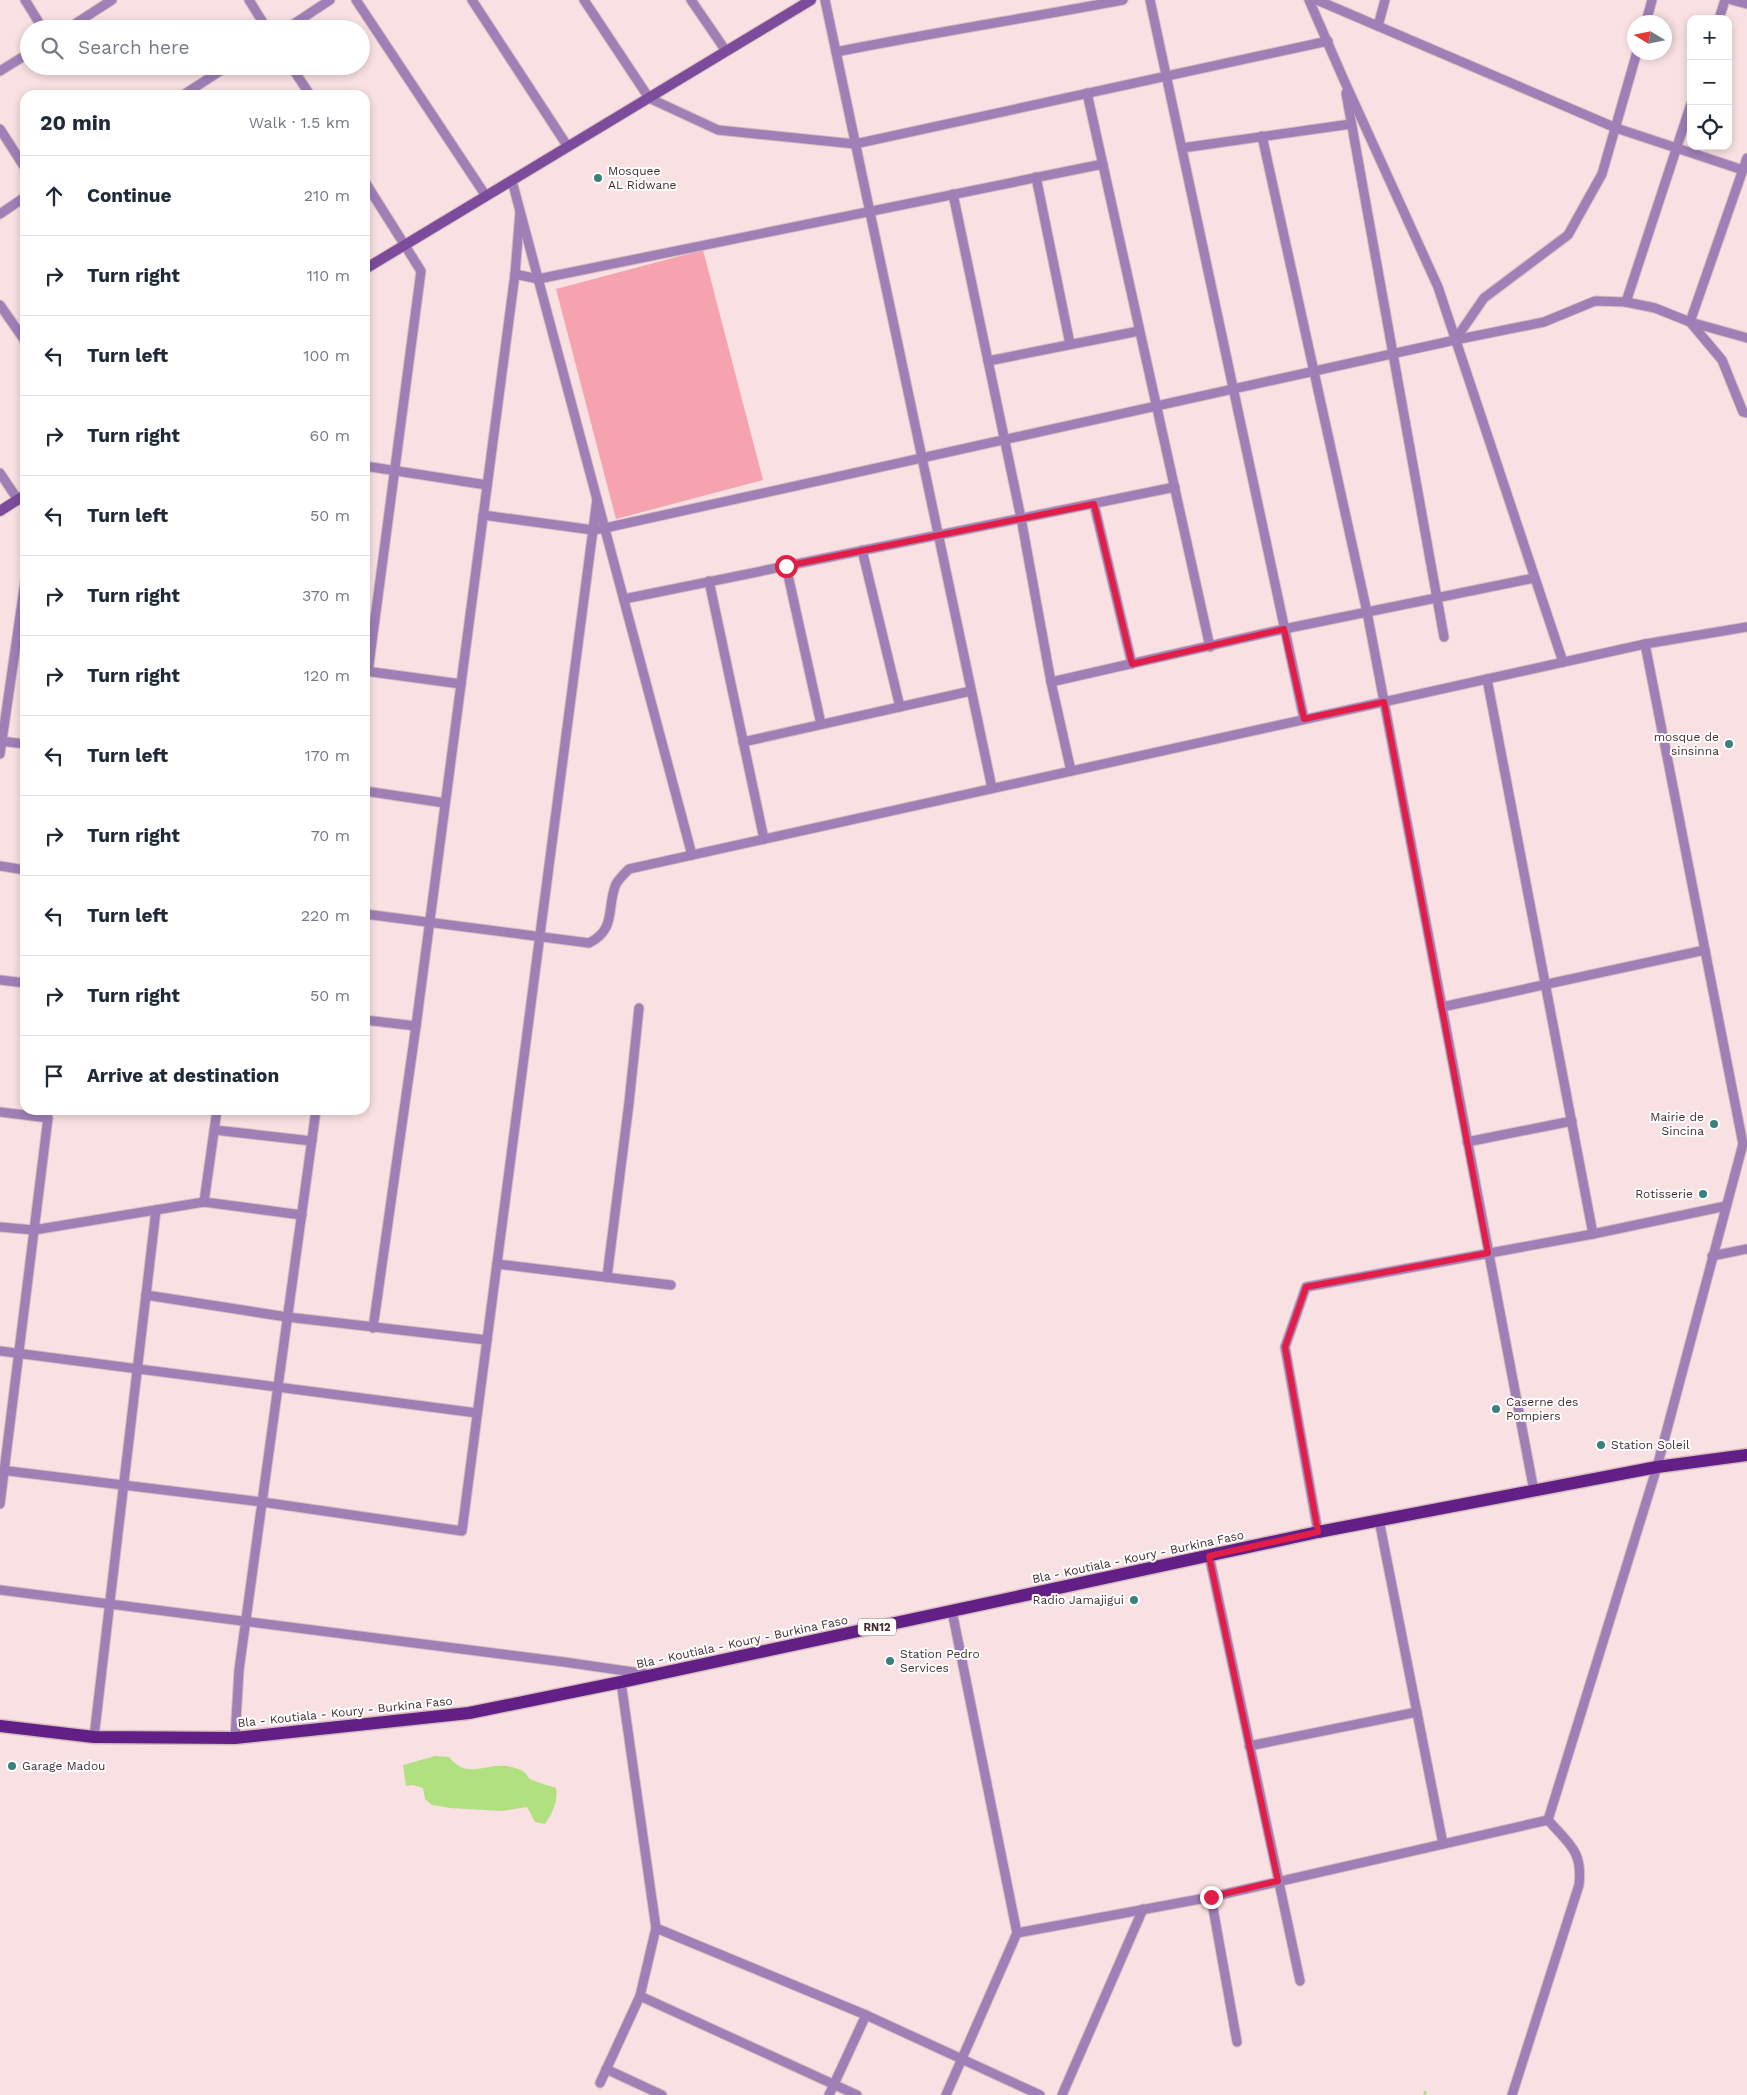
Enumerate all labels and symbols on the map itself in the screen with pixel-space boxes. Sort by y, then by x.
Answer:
north arrow [1627,15,1672,60]
place label: Mosquee AL Ridwane [608,164,677,192]
marker: Mosquee AL Ridwane [592,172,604,184]
route start [775,555,798,578]
place label: mosque de sinsinna [1654,730,1719,758]
marker: mosque de sinsinna [1723,738,1735,750]
place label: Mairie de Sincina [1650,1110,1704,1138]
marker: Mairie de Sincina [1708,1118,1720,1130]
place label: Rotisserie [1635,1187,1693,1201]
marker: Rotisserie [1697,1188,1709,1200]
place label: Caserne des Pompiers [1506,1395,1578,1423]
marker: Caserne des Pompiers [1490,1403,1502,1415]
place label: Station Soleil [1611,1438,1690,1452]
marker: Station Soleil [1595,1439,1607,1451]
street label: Bla - Koutiala - Koury - Burkina Faso [1031,1528,1245,1586]
place label: Radio Jamajigui [1033,1593,1124,1607]
marker: Radio Jamajigui [1128,1594,1140,1606]
street label: Bla - Koutiala - Koury - Burkina Faso [635,1613,849,1671]
road number: RN12 [858,1618,896,1635]
place label: Station Pedro Services [900,1647,980,1675]
marker: Station Pedro Services [884,1655,896,1667]
street label: Bla - Koutiala - Koury - Burkina Faso [237,1694,453,1730]
place label: Garage Madou [22,1759,106,1773]
marker: Garage Madou [6,1760,18,1772]
route end [1200,1886,1223,1909]

